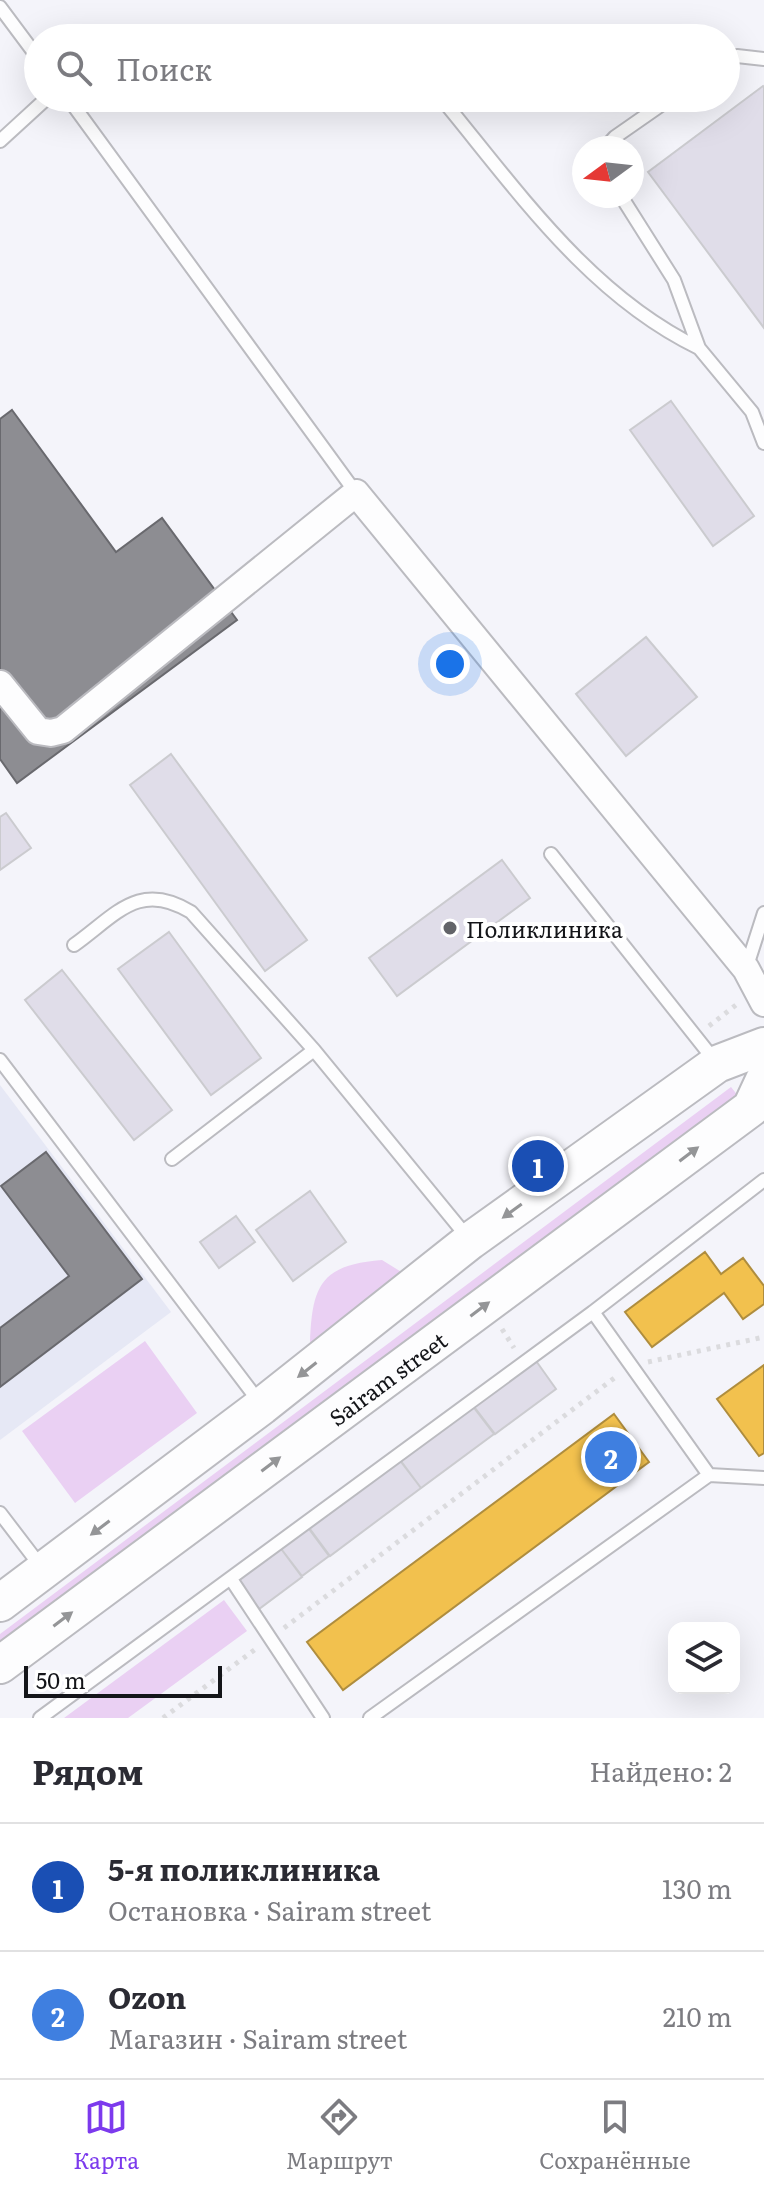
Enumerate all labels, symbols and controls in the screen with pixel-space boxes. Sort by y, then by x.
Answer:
search box [24,24,740,112]
icon: search [52,46,96,90]
text: Поиск [116,46,212,90]
north arrow [572,136,644,208]
your location [430,644,470,684]
place label: Поликлиника [466,912,623,945]
marker: Поликлиника [441,919,459,937]
pin: 1 [512,1136,564,1196]
one-way arrow [679,1146,699,1162]
one-way arrow [502,1202,523,1218]
one-way arrow [470,1301,491,1317]
street label: Sairam street [321,1323,453,1433]
one-way arrow [297,1361,317,1378]
pin: 2 [585,1427,637,1487]
one-way arrow [261,1456,282,1472]
one-way arrow [90,1519,110,1535]
one-way arrow [52,1611,73,1627]
map controls [668,1622,740,1694]
button: layers [668,1622,740,1694]
scale bar [24,1662,222,1698]
text: 50 m [36,1663,86,1696]
text: Рядом [32,1745,144,1795]
text: Найдено: 2 [589,1751,732,1790]
text: 5-я поликлиника [108,1846,380,1890]
text: 1 [53,1868,63,1907]
text: 130 m [662,1868,732,1907]
text: Остановка · Sairam street [108,1890,431,1929]
text: Ozon [108,1974,186,2018]
text: 2 [51,1996,65,2035]
text: 210 m [663,1996,732,2035]
text: Магазин · Sairam street [108,2018,407,2057]
tab: Карта [73,2095,139,2176]
tab: Маршрут [286,2095,393,2176]
tab: Сохранённые [539,2095,691,2176]

